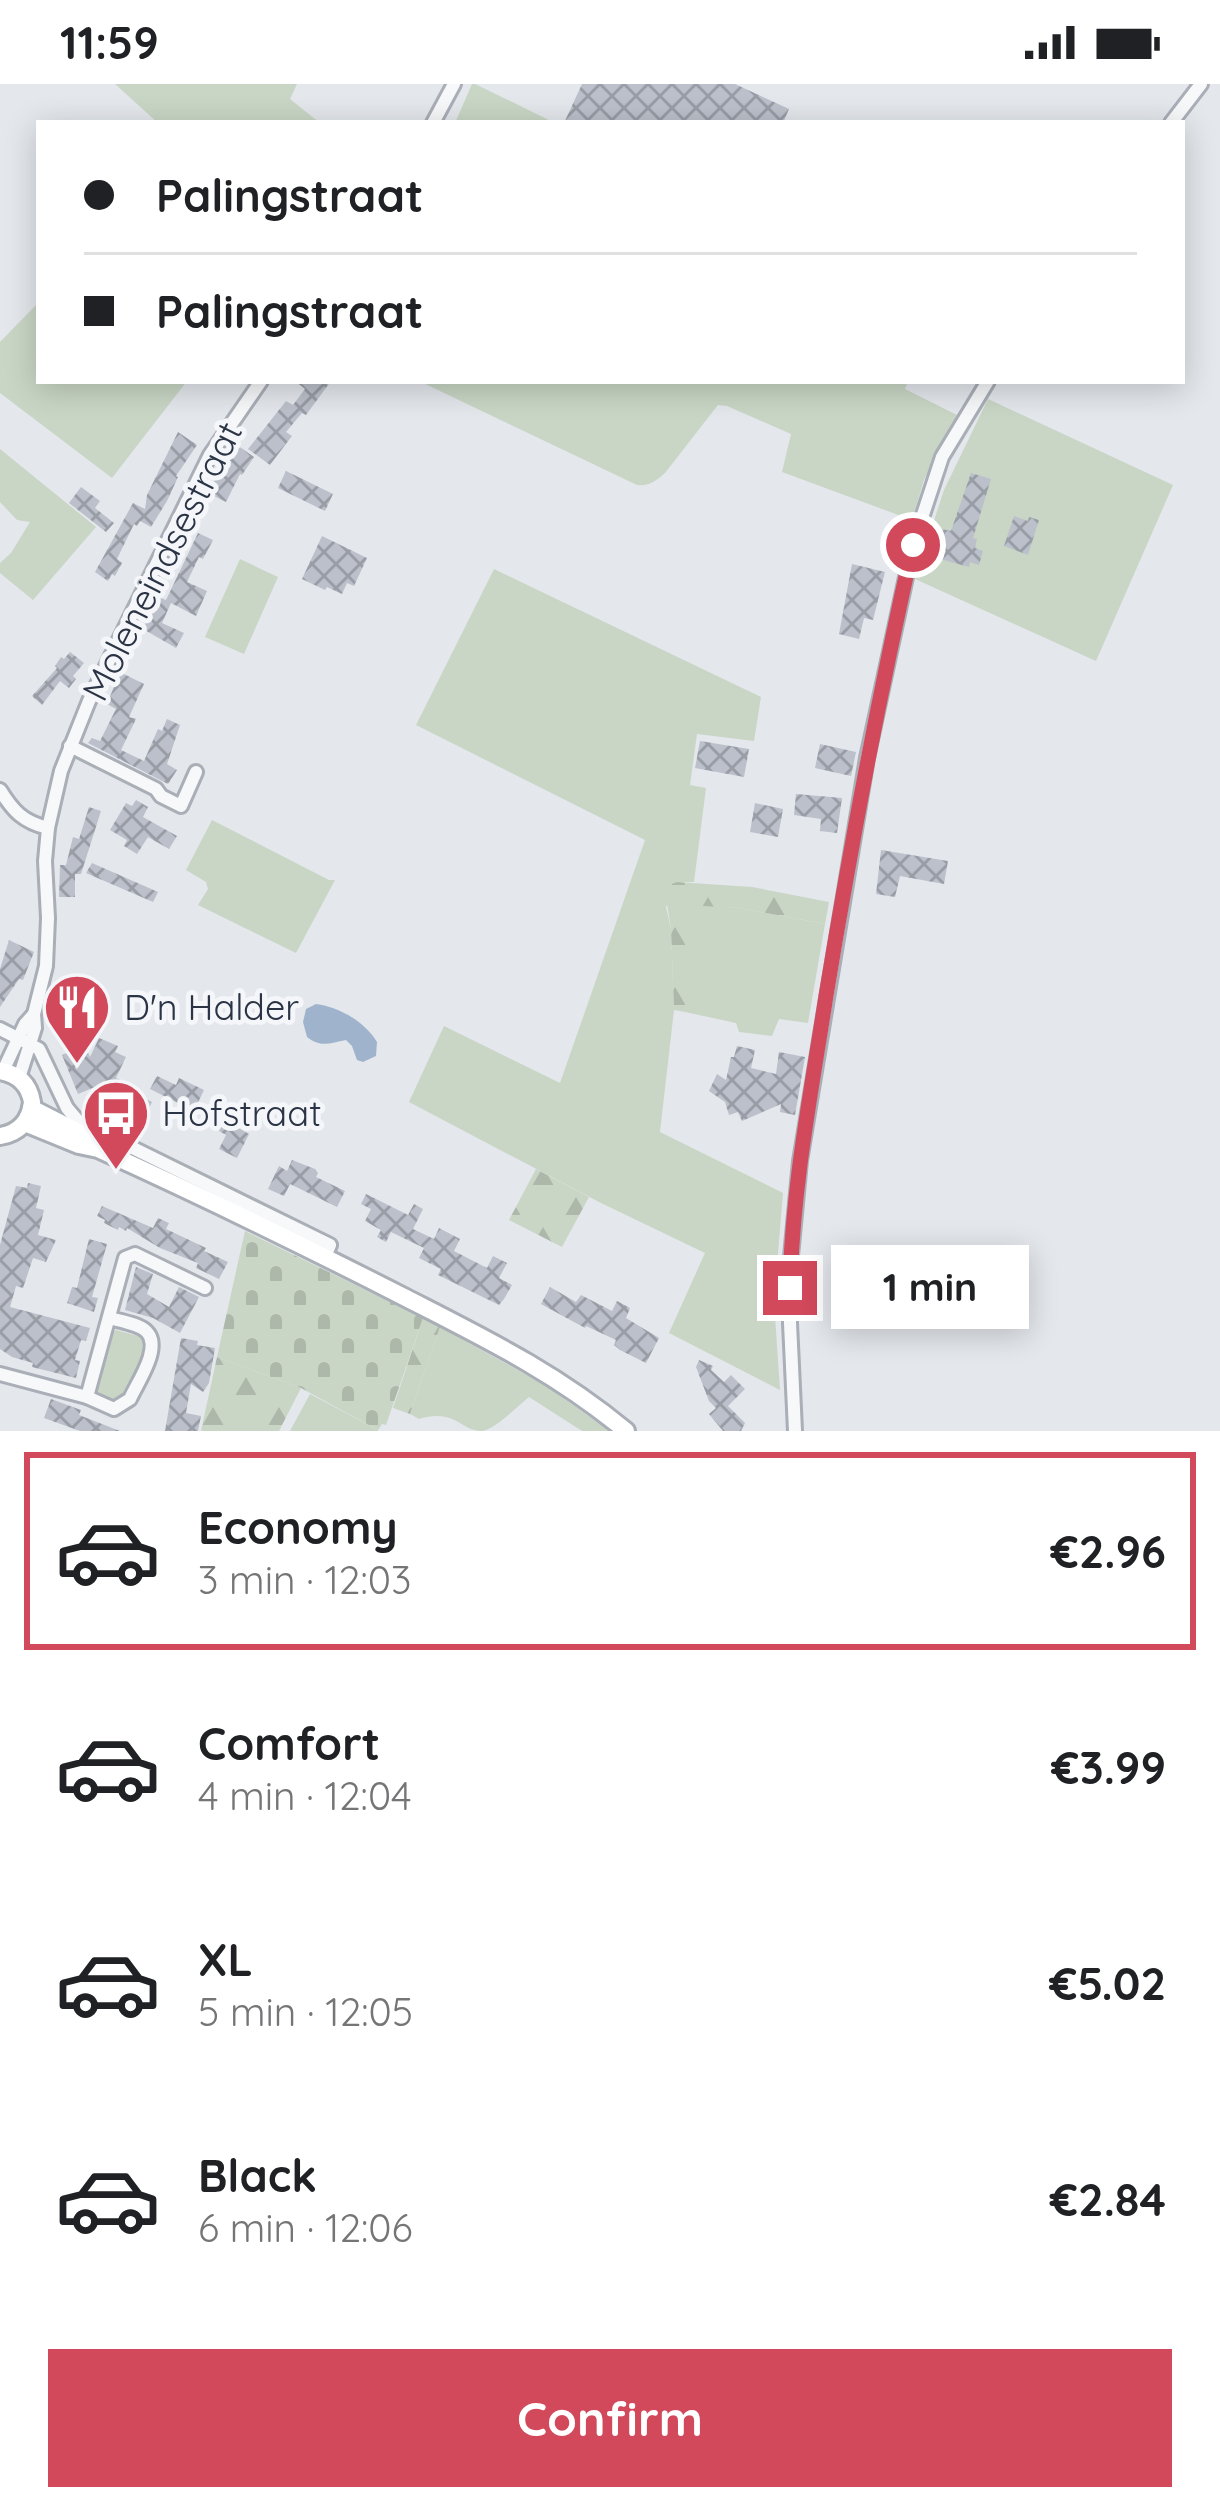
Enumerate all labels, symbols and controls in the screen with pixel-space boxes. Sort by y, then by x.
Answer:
text: 11:59 [60,14,159,70]
text: Palingstraat [156,167,423,223]
text: Palingstraat [156,283,423,339]
street label: Moleneindsestraat [72,414,251,708]
route start [886,518,940,572]
restaurant icon: D'n Halder [42,972,112,1066]
place label: D'n Halder [124,984,299,1029]
bus stop icon: Hofstraat [81,1078,151,1172]
place label: Hofstraat [162,1090,321,1135]
callout: 1 min [832,1246,1030,1330]
route end [763,1261,817,1315]
text: 1 min [883,1262,977,1311]
icon: car [54,1497,162,1605]
text: Economy [198,1499,398,1555]
text: €2.96 [1051,1523,1166,1579]
text: 3 min · 12:03 [198,1555,411,1604]
icon: car [54,1713,162,1821]
text: Comfort [198,1715,380,1771]
text: €3.99 [1051,1739,1166,1795]
text: 4 min · 12:04 [198,1771,412,1820]
icon: car [54,1929,162,2037]
text: XL [198,1931,253,1987]
text: €5.02 [1049,1955,1166,2011]
text: 5 min · 12:05 [198,1987,413,2036]
icon: car [54,2145,162,2253]
text: Black [198,2147,317,2203]
text: €2.84 [1050,2171,1166,2227]
text: 6 min · 12:06 [198,2203,413,2252]
button: Confirm [48,2349,1172,2487]

